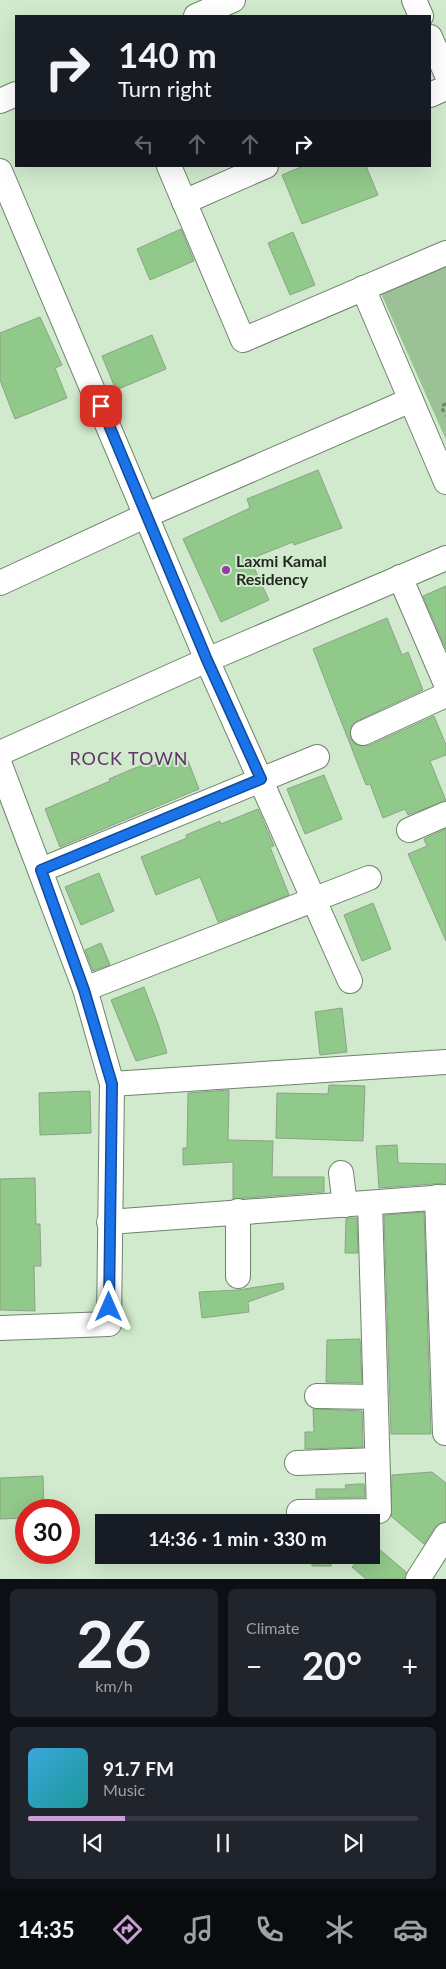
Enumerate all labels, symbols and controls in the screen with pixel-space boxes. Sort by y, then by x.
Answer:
text: 140 m [118,33,217,75]
icon: right [35,35,100,100]
text: Turn right [118,75,212,102]
icon: left [130,130,158,158]
icon: ahead [183,130,211,158]
icon: ahead [236,130,264,158]
icon: right [289,130,317,158]
pin [80,385,122,427]
icon: arrive [87,392,115,420]
place label: Laxmi Kamal Residency [236,551,327,588]
marker: Laxmi Kamal Residency [220,564,232,576]
district label: ROCK TOWN [69,747,189,769]
position arrow [82,1280,134,1332]
speed limit sign: 30 [15,1499,80,1564]
text: 14:36 · 1 min · 330 m [148,1527,327,1550]
text: 26 [76,1604,152,1682]
text: Climate [246,1618,299,1637]
text: 20° [302,1642,362,1688]
text: − [246,1649,262,1683]
text: + [402,1649,418,1683]
text: km/h [95,1676,133,1695]
text: 91.7 FM [103,1757,174,1780]
text: Music [103,1780,145,1799]
icon: previous [79,1829,107,1857]
icon: pause [209,1829,237,1857]
icon: next [339,1829,367,1857]
icon: directions [110,1912,145,1947]
icon: music [181,1912,216,1947]
icon: phone [252,1912,287,1947]
icon: climate [322,1912,357,1947]
icon: car [393,1912,428,1947]
text: 14:35 [18,1916,75,1943]

